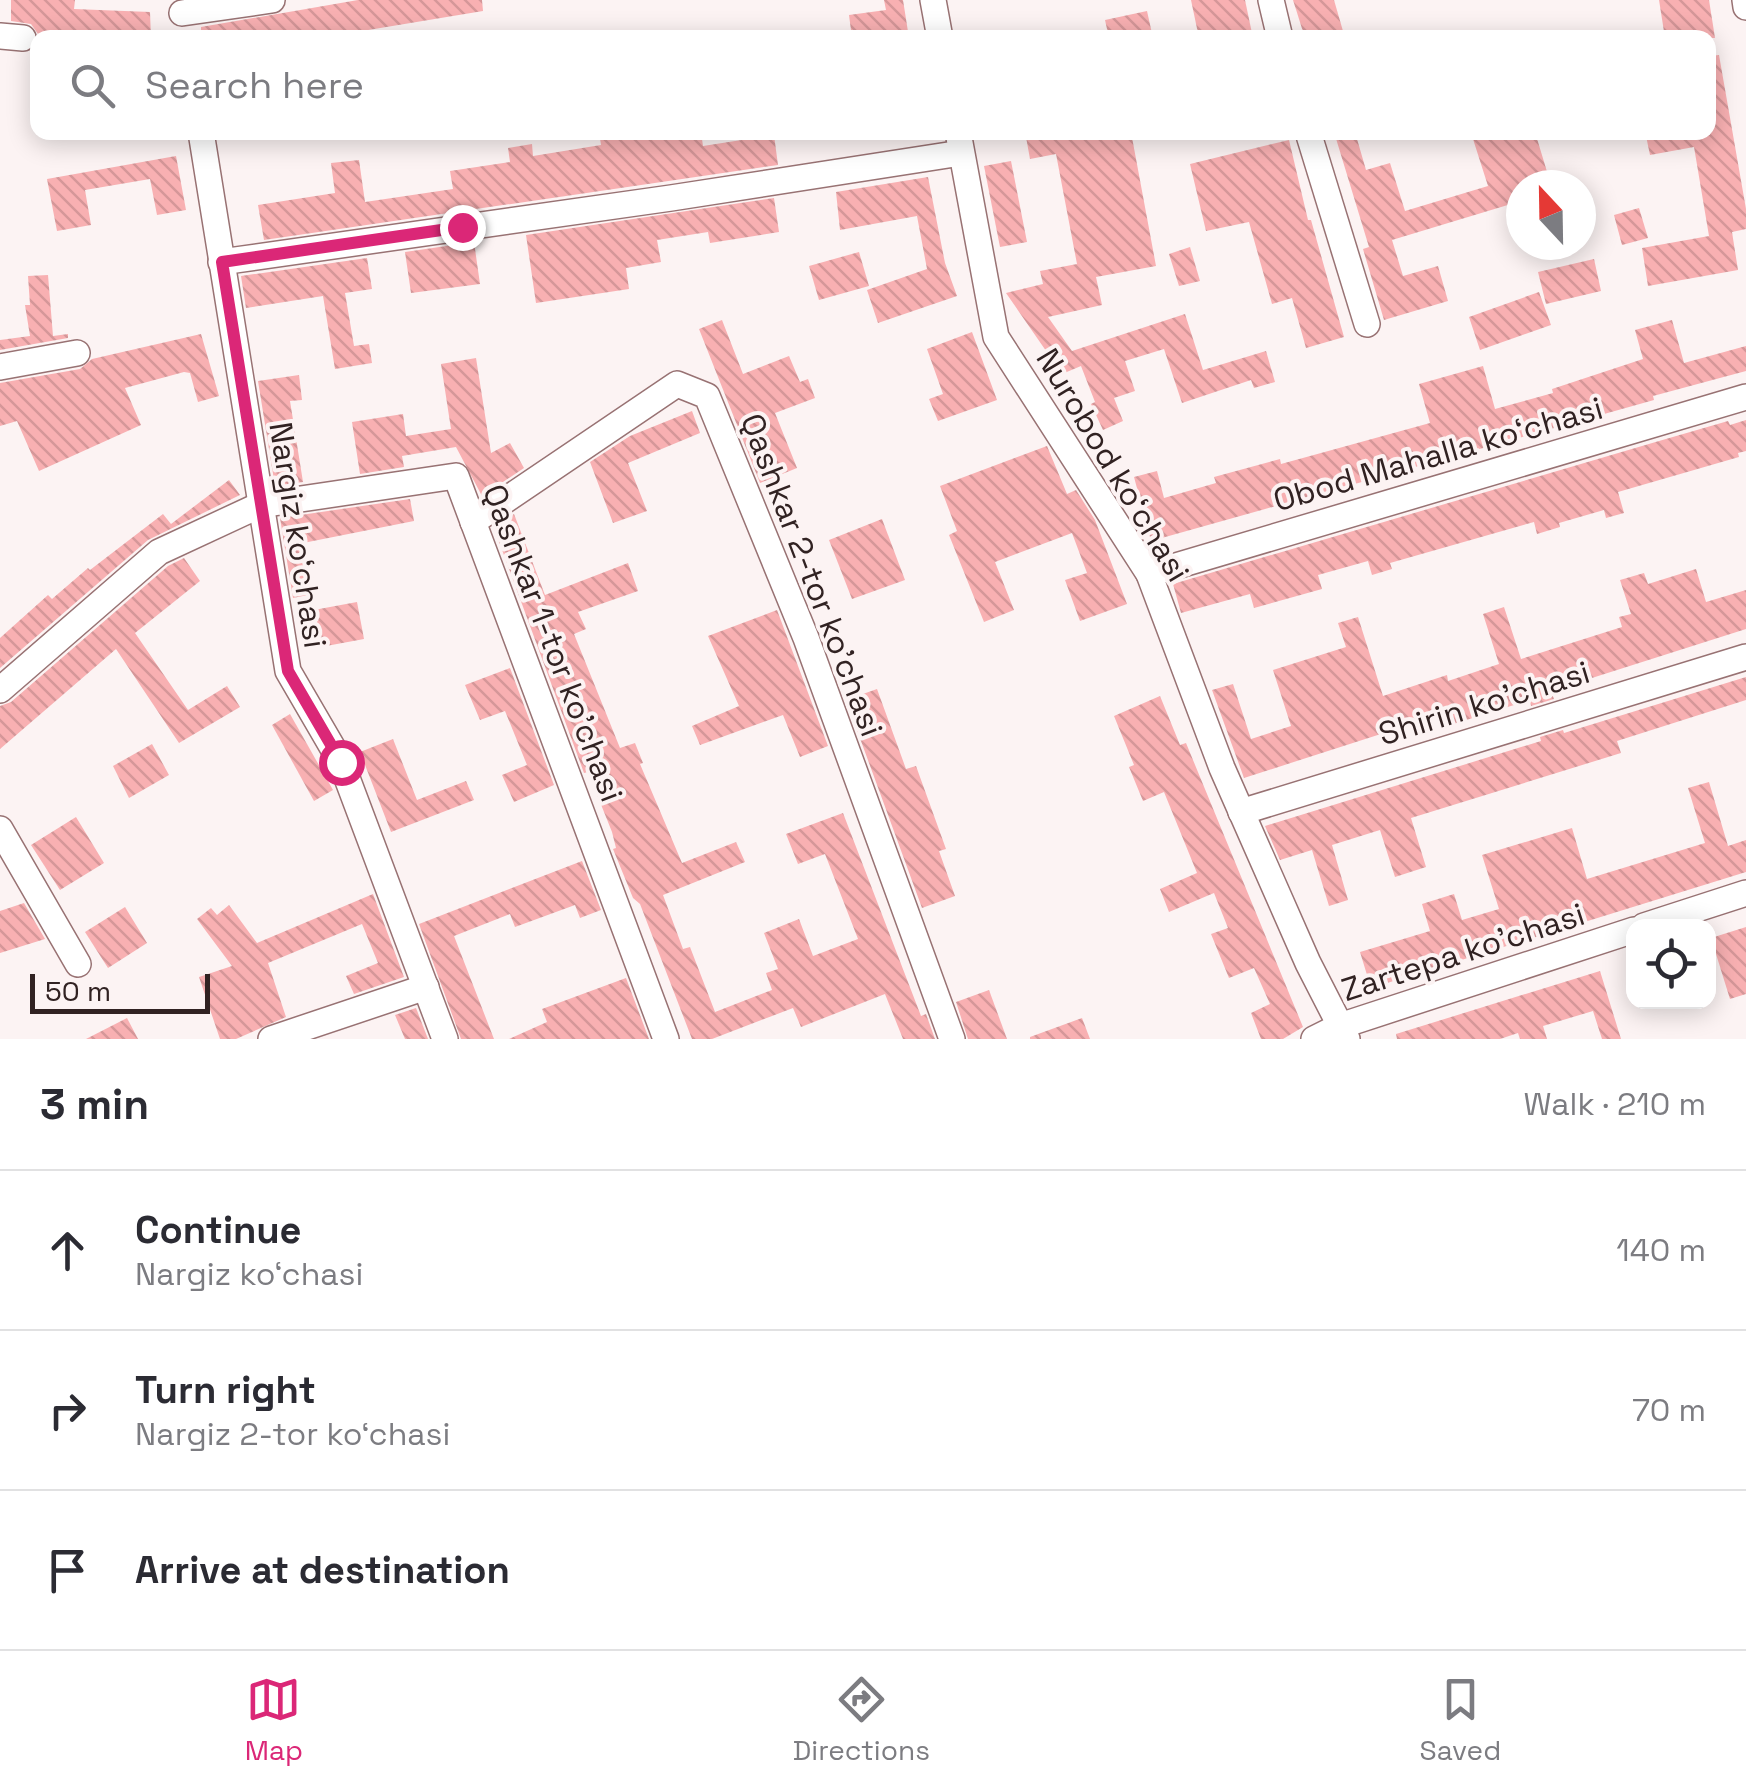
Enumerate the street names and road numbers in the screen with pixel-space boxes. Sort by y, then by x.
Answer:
street label: Nurobod koʻchasi [1028,341,1198,589]
street label: Obod Mahalla ko‘chasi [1269,388,1607,520]
street label: Qashkar 2-tor koʼchasi [732,408,892,742]
street label: Nargiz koʻchasi [260,419,336,651]
street label: Qashkar 1-tor koʼchasi [474,479,632,807]
street label: Shirin ko'chasi [1374,652,1594,754]
street label: Zartepa ko'chasi [1336,894,1590,1010]

